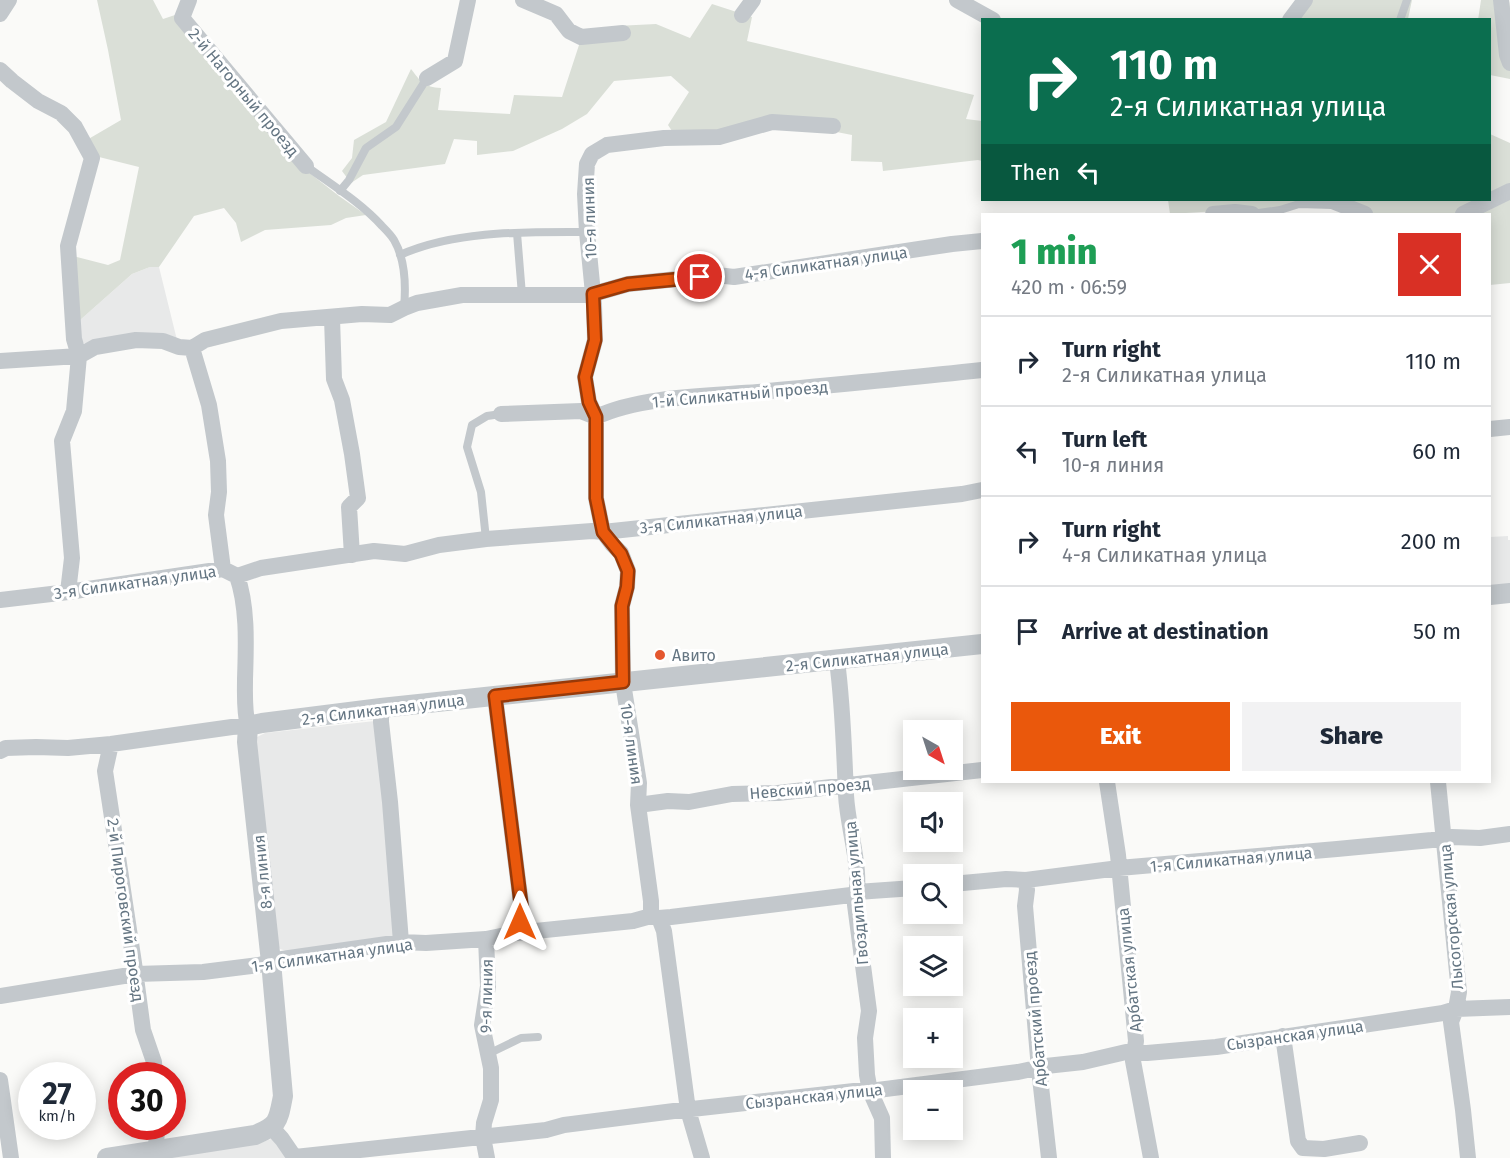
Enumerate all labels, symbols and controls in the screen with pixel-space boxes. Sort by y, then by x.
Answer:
street label: 2-й Нагорный проезд [184,24,303,160]
text: 110 m [1110,40,1218,90]
icon: right [1011,42,1089,120]
text: 2-я Силикатная улица [1110,91,1386,123]
icon: left [1072,156,1105,189]
text: Then [1011,159,1060,186]
street label: 10-я линия [579,177,600,259]
text: 1 min [1011,230,1097,274]
button: close [1398,233,1461,296]
street label: 4-я Силикатная улица [743,243,909,284]
pin [674,251,725,302]
icon: arrive [683,260,716,293]
text: 420 m · 06:59 [1011,275,1127,299]
text: Turn right [1062,336,1161,363]
icon: right [1011,345,1044,378]
text: 110 m [1405,348,1461,375]
text: 2-я Силикатная улица [1062,363,1267,387]
street label: 1-й Силикатный проезд [651,377,829,412]
text: Turn left [1062,426,1147,453]
icon: left [1011,435,1044,468]
text: 60 m [1412,438,1461,465]
text: 10-я линия [1062,453,1164,477]
street label: 3-я Силикатная улица [639,501,804,538]
text: Turn right [1062,516,1161,543]
icon: right [1011,525,1044,558]
text: 200 m [1401,528,1461,555]
text: 4-я Силикатная улица [1062,543,1268,567]
street label: 3-я Силикатная улица [53,562,218,603]
icon: arrive [1011,615,1044,648]
text: Arrive at destination [1062,618,1269,645]
text: 50 m [1413,618,1461,645]
street label: 2-я Силикатная улица [785,639,950,676]
place label: Авито [672,646,716,665]
marker: Авито [653,648,667,662]
street label: 2-я Силикатная улица [301,690,466,729]
street label: 10-я линия [616,702,647,786]
button: Exit [1011,702,1230,771]
button: Share [1242,702,1461,771]
north arrow [903,720,963,780]
map controls [903,720,963,1140]
street label: Невский проезд [749,774,871,803]
button: sound [903,792,963,852]
street label: 2-й Пироговский проезд [103,817,148,1003]
street label: Гвоздильная улица [841,820,872,966]
street label: 8-я линия [249,834,276,910]
street label: 1-я Силикатная улица [1149,843,1313,876]
street label: Лысогорская улица [1436,843,1467,991]
button: search [903,864,963,924]
position arrow [488,890,552,954]
street label: Арбатская улица [1114,907,1145,1033]
street label: 1-я Силикатная улица [250,935,414,976]
button: layers [903,936,963,996]
street label: Арбатский проезд [1020,950,1051,1087]
street label: 9-я линия [476,959,497,1033]
button: + [903,1008,963,1068]
street label: Сызранская улица [1225,1016,1365,1055]
speed limit sign: 30 [108,1062,186,1140]
text: 27 [42,1076,72,1112]
street label: Сызранская улица [744,1080,884,1113]
button: − [903,1080,963,1140]
text: km/h [38,1107,76,1125]

